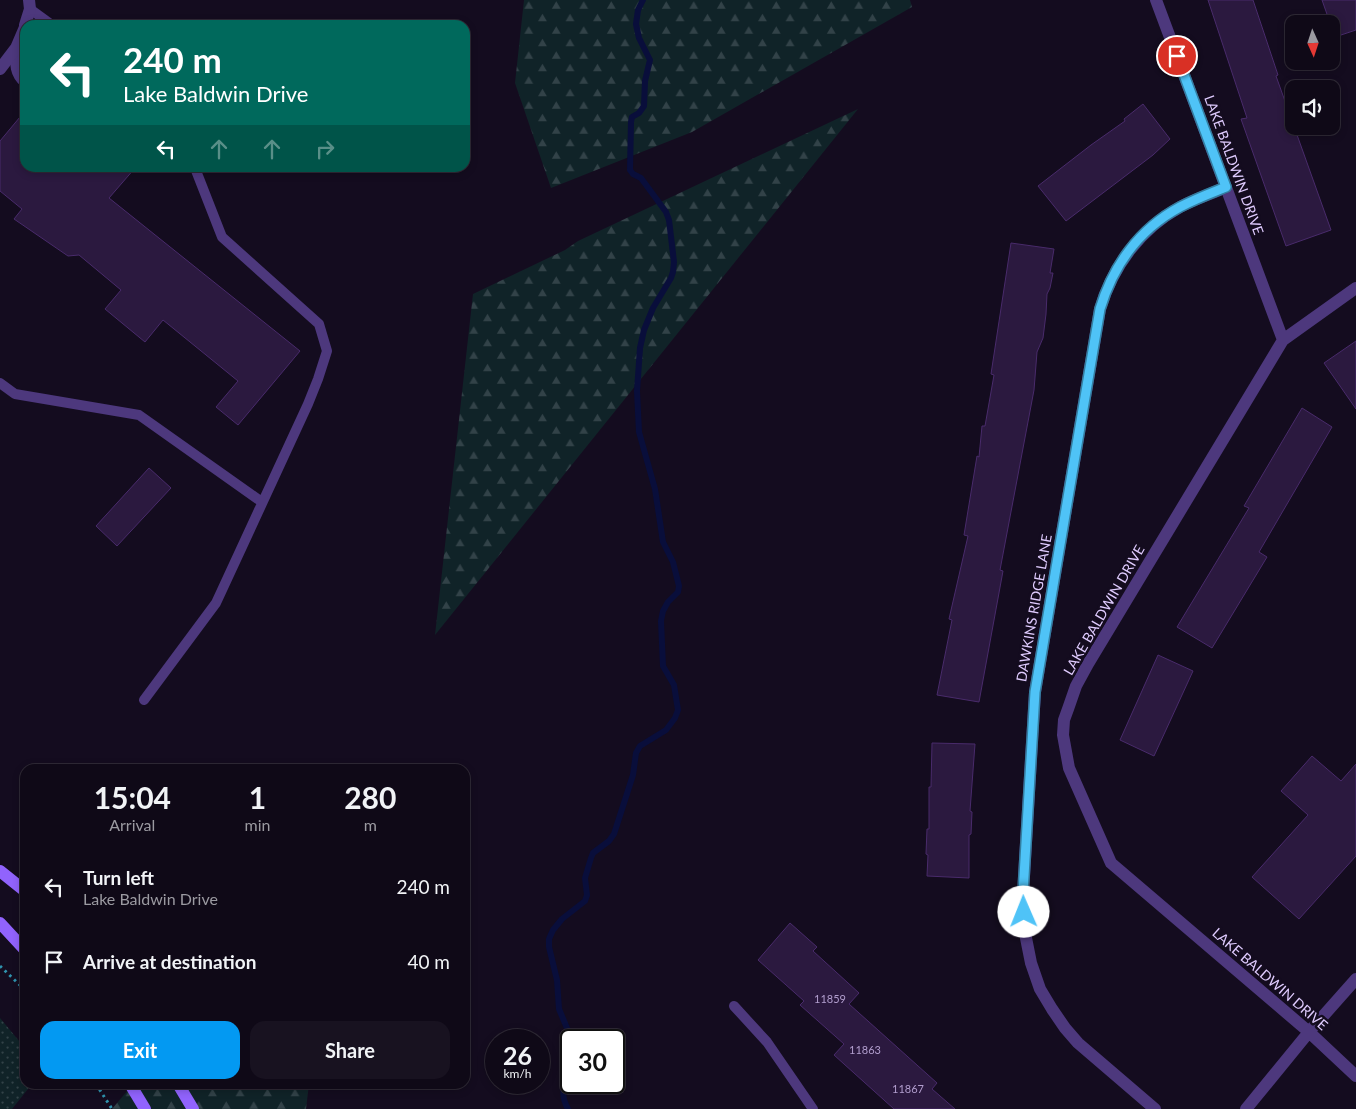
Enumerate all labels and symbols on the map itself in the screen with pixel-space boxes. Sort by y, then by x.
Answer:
north arrow [1285,15,1340,70]
pin [1156,35,1198,77]
street label: LAKE BALDWIN DRIVE [1201,93,1268,237]
street label: DAWKINS RIDGE LANE [1012,533,1055,683]
street label: LAKE BALDWIN DRIVE [1059,542,1148,678]
position arrow [997,885,1049,937]
street label: LAKE BALDWIN DRIVE [1209,924,1331,1033]
house number: 11859 [814,992,846,1005]
speed limit sign: 30 [560,1029,625,1094]
house number: 11863 [849,1043,881,1056]
house number: 11867 [892,1082,924,1095]

